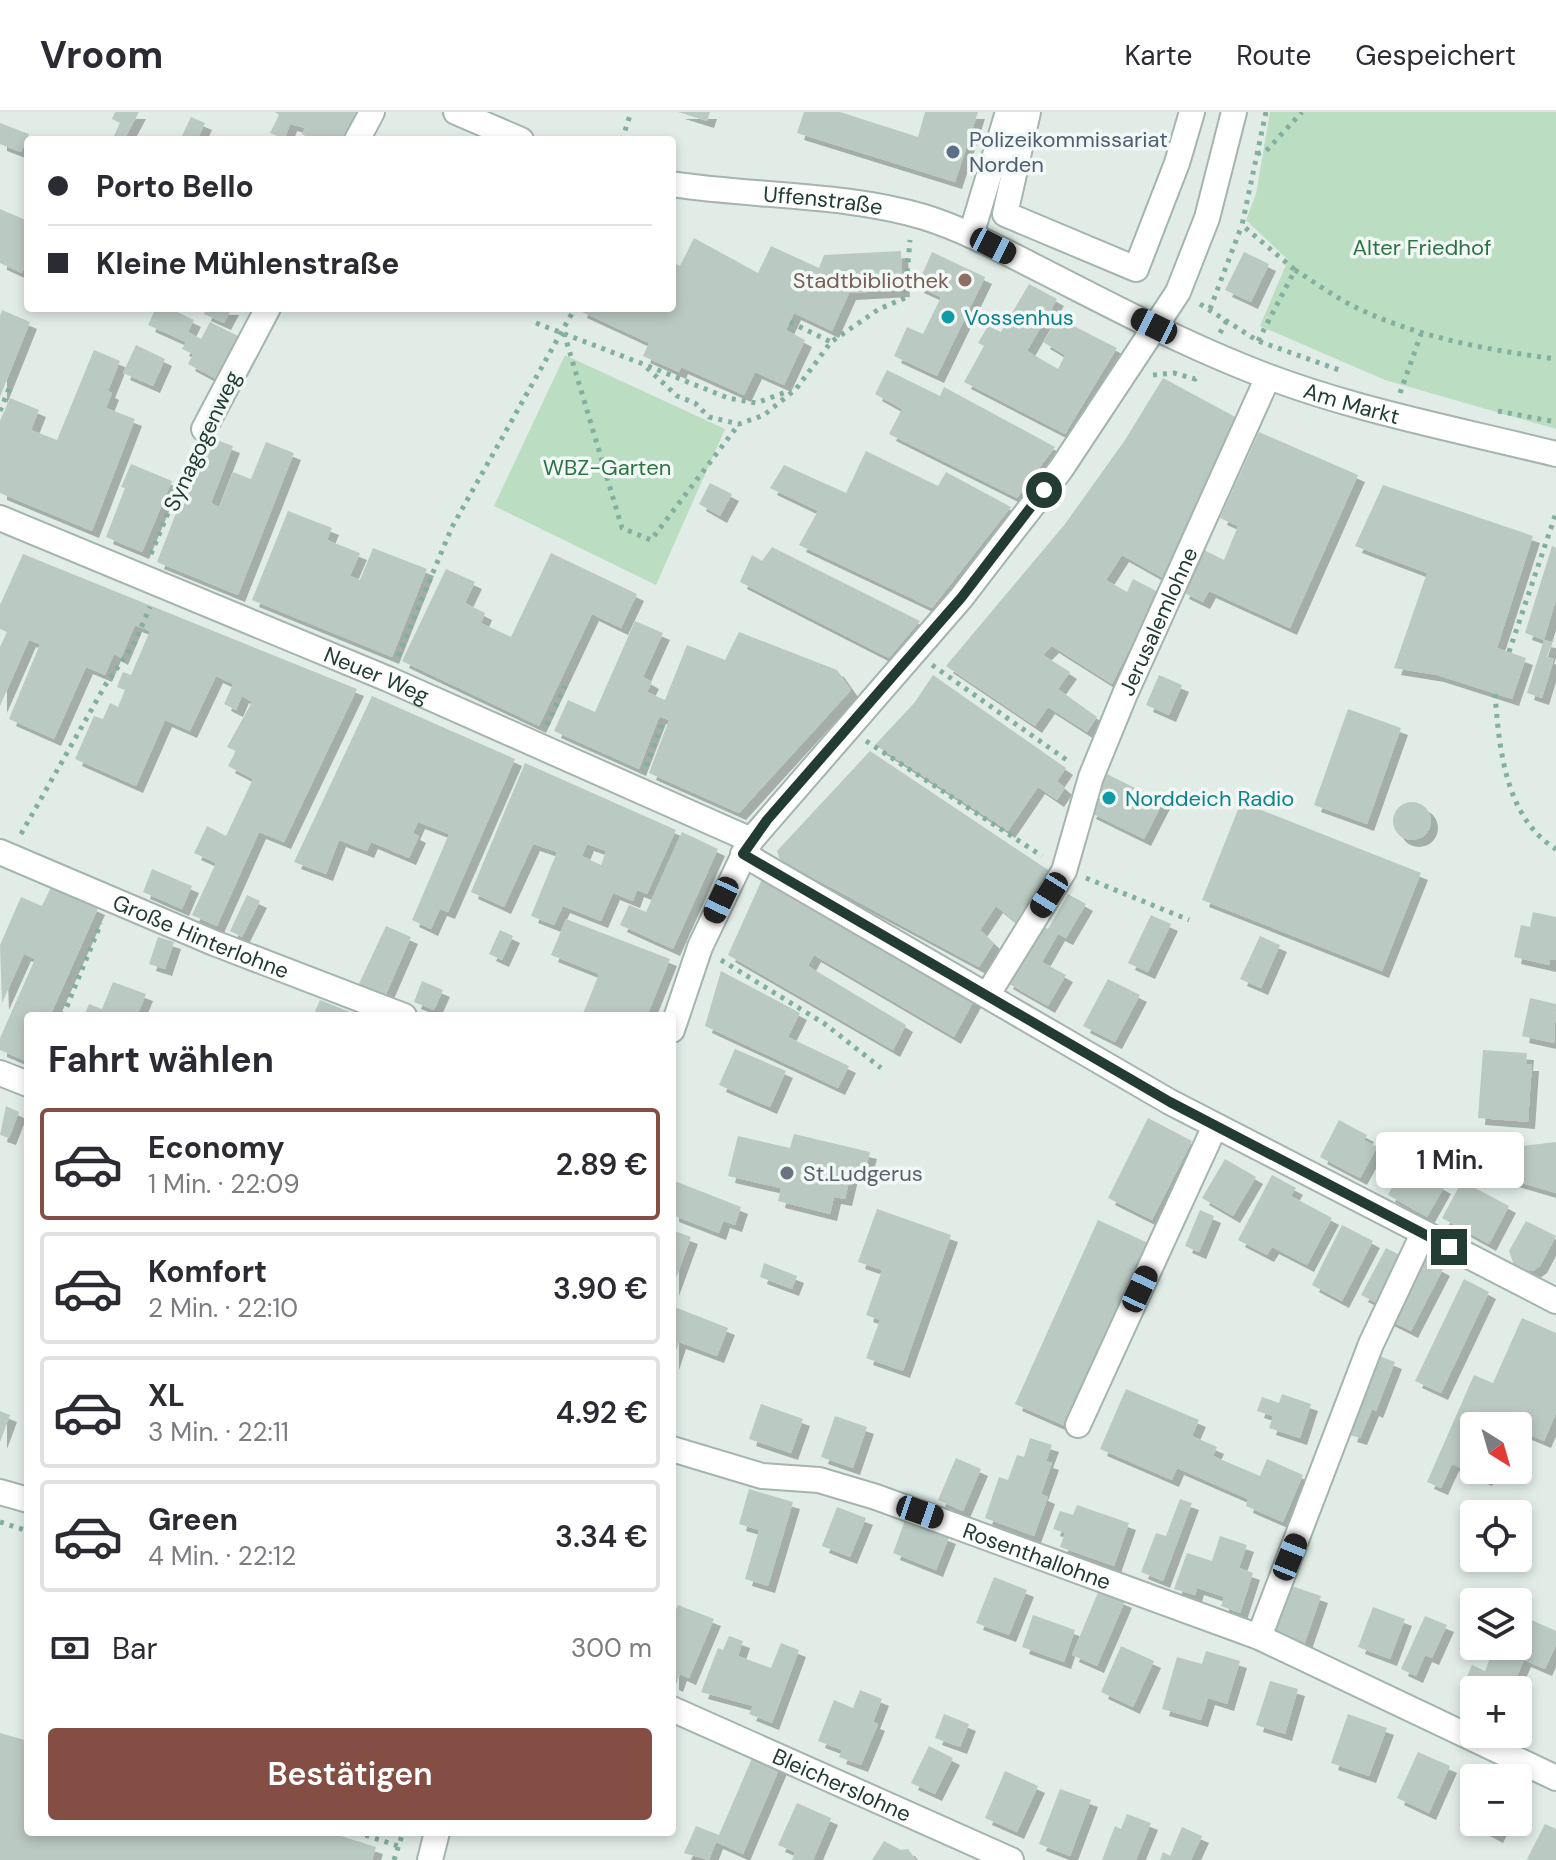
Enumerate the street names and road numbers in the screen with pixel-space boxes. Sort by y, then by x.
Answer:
street label: Uffenstraße [762,179,885,221]
street label: Synagogenweg [157,366,247,516]
street label: Am Markt [1300,376,1403,431]
street label: Jerusalemlohne [1112,542,1204,700]
street label: Neuer Weg [320,640,434,710]
street label: Große Hinterlohne [109,887,293,985]
street label: Rosenthallohne [959,1516,1115,1596]
street label: Bleicherslohne [768,1741,916,1828]

